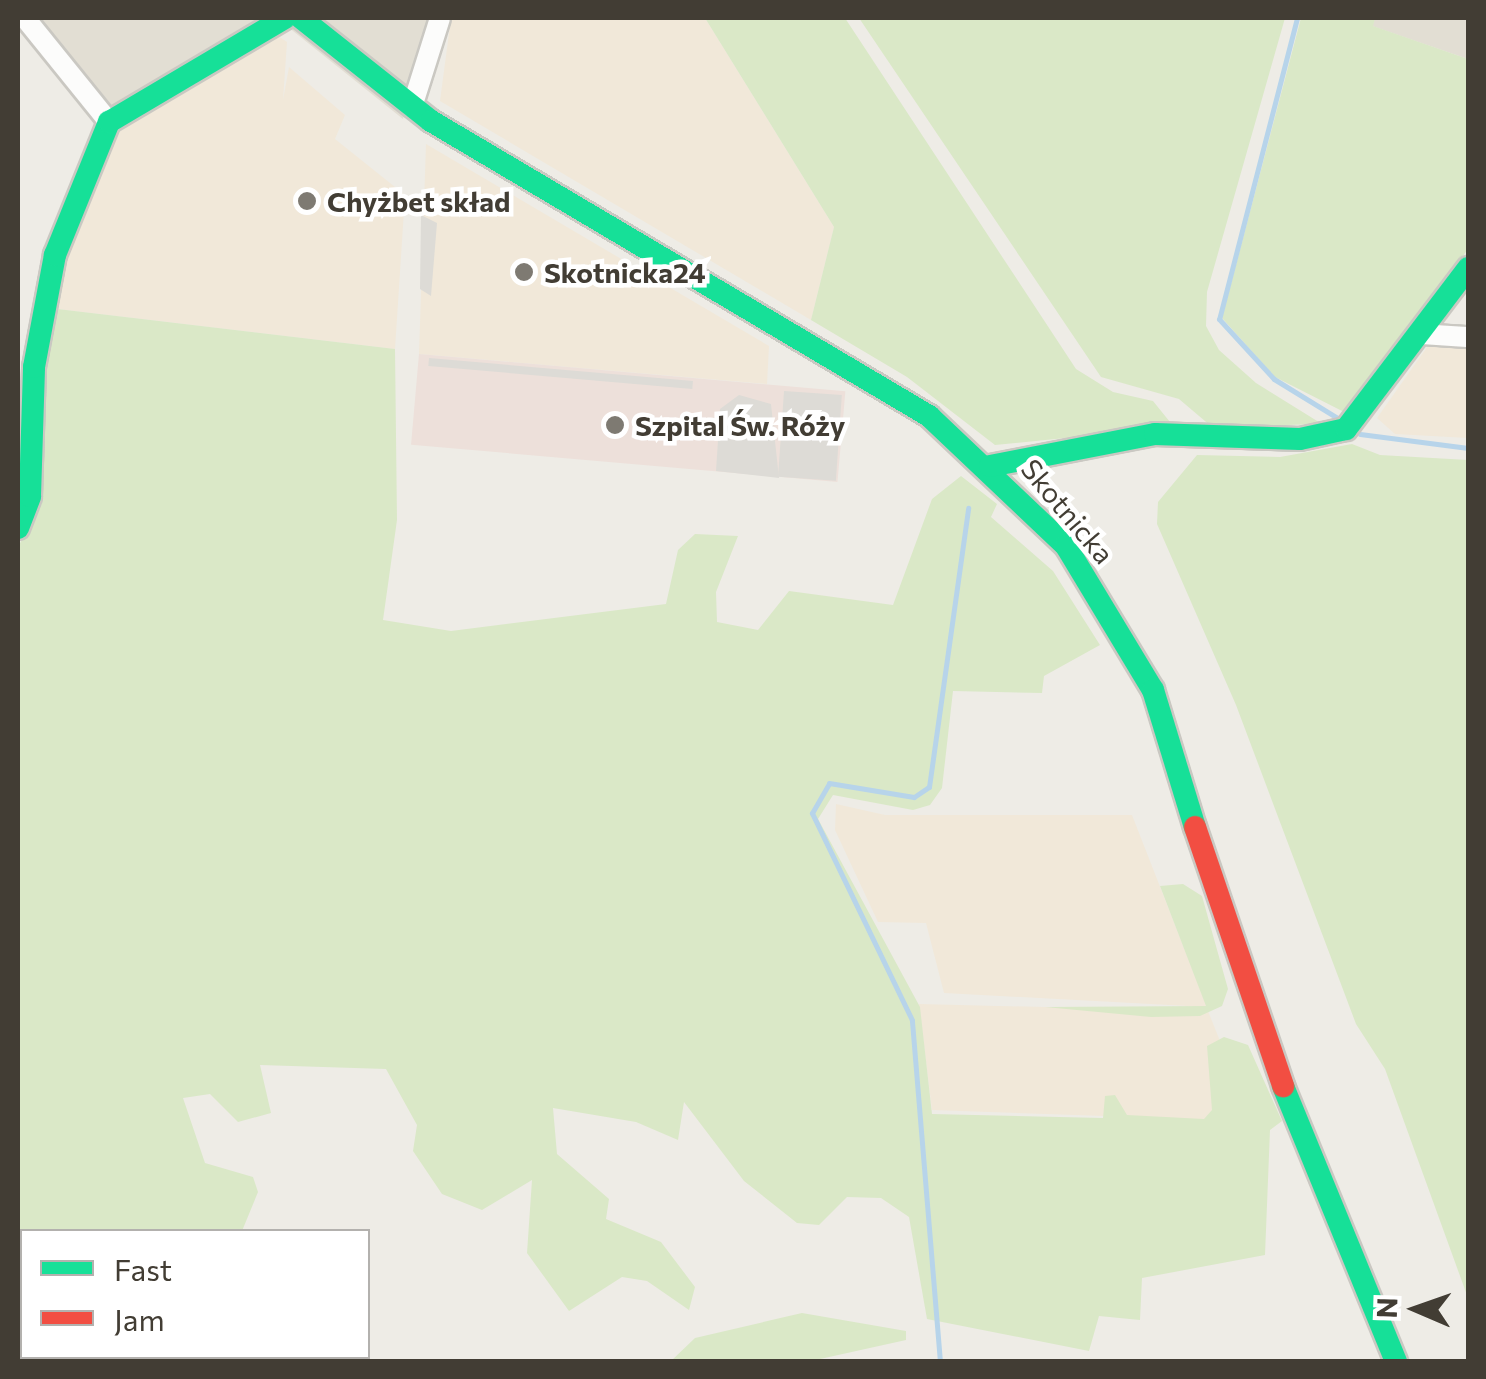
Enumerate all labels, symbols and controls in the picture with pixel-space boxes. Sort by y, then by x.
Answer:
place label: Chyżbet skład [327,184,510,218]
marker: Chyżbet skład [296,190,318,212]
place label: Skotnicka24 [544,255,706,289]
marker: Skotnicka24 [513,261,535,283]
place label: Szpital Św. Róży [635,408,845,442]
marker: Szpital Św. Róży [604,414,626,436]
street label: Skotnicka [1015,452,1121,570]
legend [20,1229,370,1359]
text: Fast [114,1250,172,1287]
north arrow [1366,1259,1466,1359]
text: N [1369,1297,1403,1319]
text: Jam [114,1300,165,1337]

